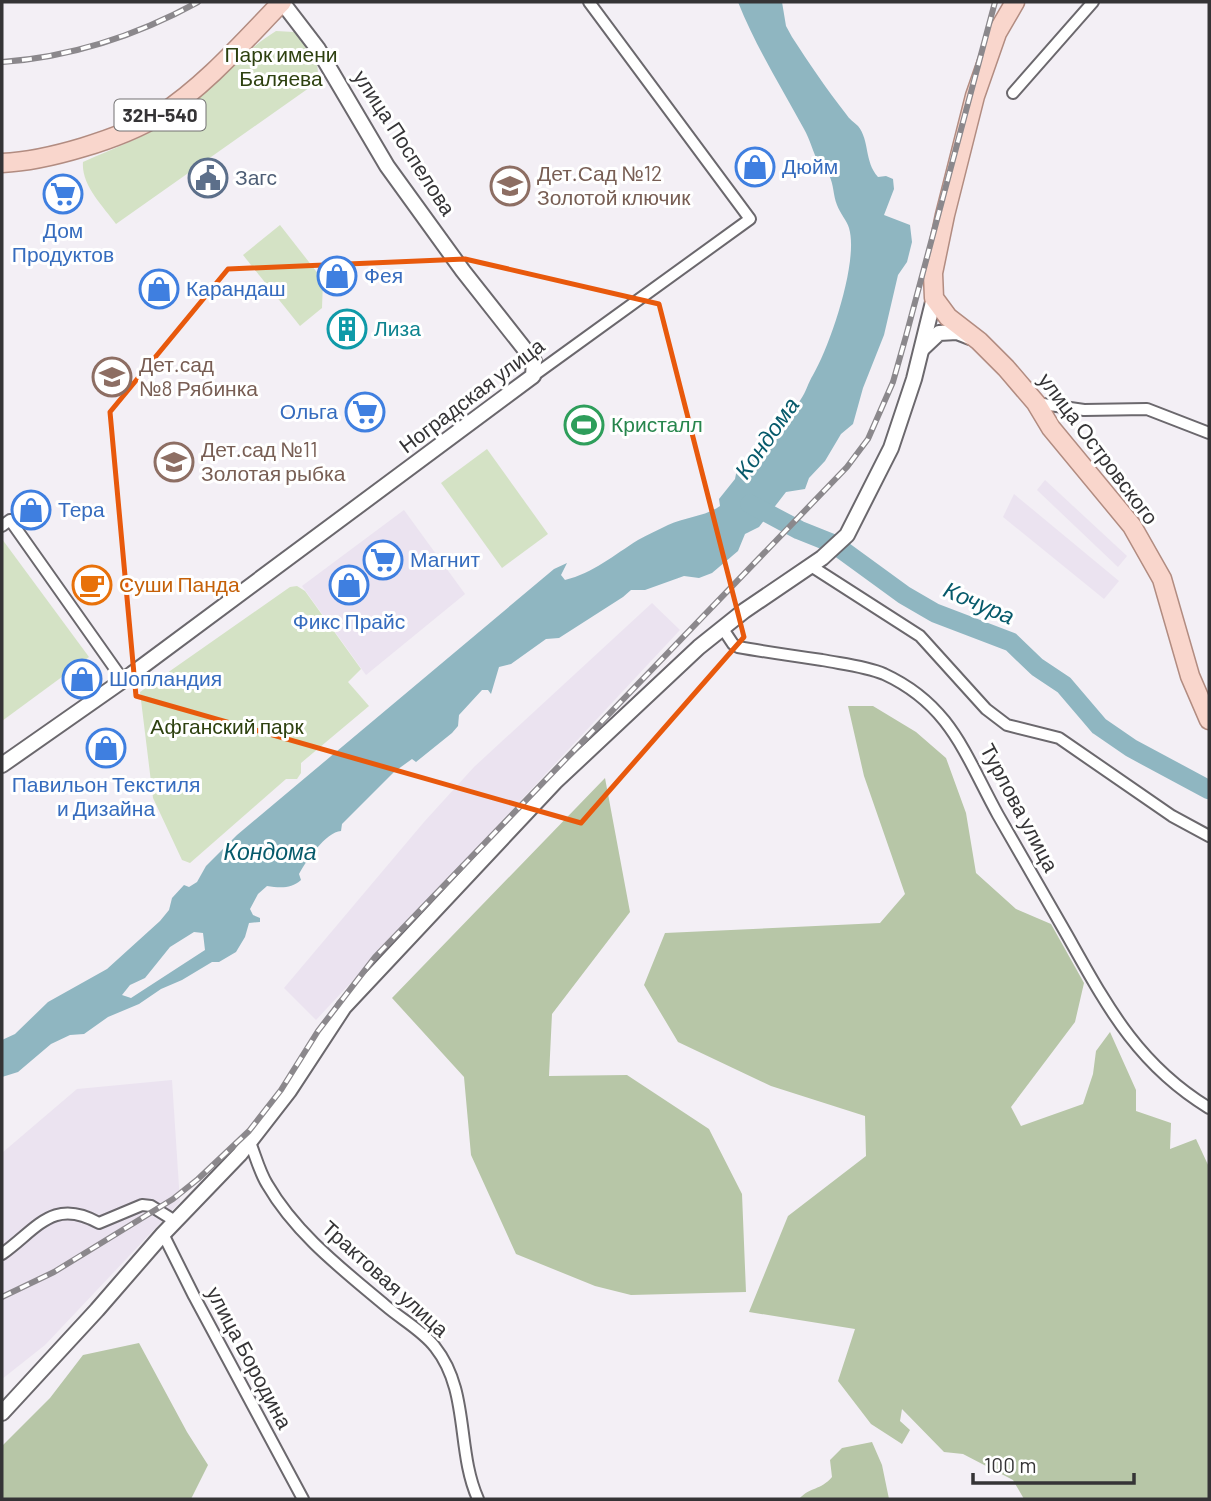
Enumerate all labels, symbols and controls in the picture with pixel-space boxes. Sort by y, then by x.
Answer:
park label: Парк имени Баляева [224,41,338,90]
street label: улица Поспелова [349,65,462,220]
road number: 32Н-540 [114,99,206,130]
shop icon: Дюйм [734,146,776,188]
place label: Дюйм [782,153,838,178]
public building icon: Загс [187,157,229,199]
place label: Дет.Сад №12 Золотой ключик [537,160,691,209]
place label: Загс [235,164,277,189]
school or university icon: Дет.Сад №12 Золотой ключик [489,165,531,207]
supermarket icon: Дом Продуктов [42,173,84,215]
place label: Дом Продуктов [12,217,114,266]
shop icon: Фея [316,255,358,297]
place label: Фея [364,262,403,287]
shop icon: Карандаш [138,268,180,310]
place label: Карандаш [186,275,286,300]
building icon: Лиза [326,308,368,350]
place label: Лиза [374,315,421,340]
street label: Ноградская улица [394,332,549,458]
place label: Дет.сад №8 Рябинка [139,351,258,400]
school or university icon: Дет.сад №8 Рябинка [91,356,133,398]
street label: улица Островского [1034,367,1164,529]
supermarket icon: Ольга [344,391,386,433]
water label: Кондома [728,391,804,484]
place label: Ольга [280,398,338,423]
sports icon: Кристалл [563,404,605,446]
place label: Кристалл [611,411,703,436]
place label: Дет.сад №11 Золотая рыбка [201,436,346,485]
school or university icon: Дет.сад №11 Золотая рыбка [153,441,195,483]
shop icon: Тера [10,489,52,531]
place label: Тера [58,496,105,521]
supermarket icon: Магнит [362,539,404,581]
place label: Магнит [410,546,480,571]
cafe icon: Суши Панда [71,564,113,606]
shop icon: Фикс Прайс [328,564,370,606]
place label: Суши Панда [119,571,240,596]
water label: Кочура [940,575,1019,629]
place label: Фикс Прайс [293,608,405,633]
shop icon: Шопландия [61,658,103,700]
place label: Шопландия [109,665,222,690]
park label: Афганский парк [150,713,304,738]
shop icon: Павильон Текстиля и Дизайна [85,727,127,769]
street label: Турлова улица [976,739,1065,876]
place label: Павильон Текстиля и Дизайна [12,771,200,820]
water label: Кондома [223,837,317,865]
street label: Трактовая улица [318,1215,455,1341]
street label: улица Бородина [202,1282,298,1433]
scale bar [973,1442,1134,1486]
text: 100 m [984,1452,1037,1477]

